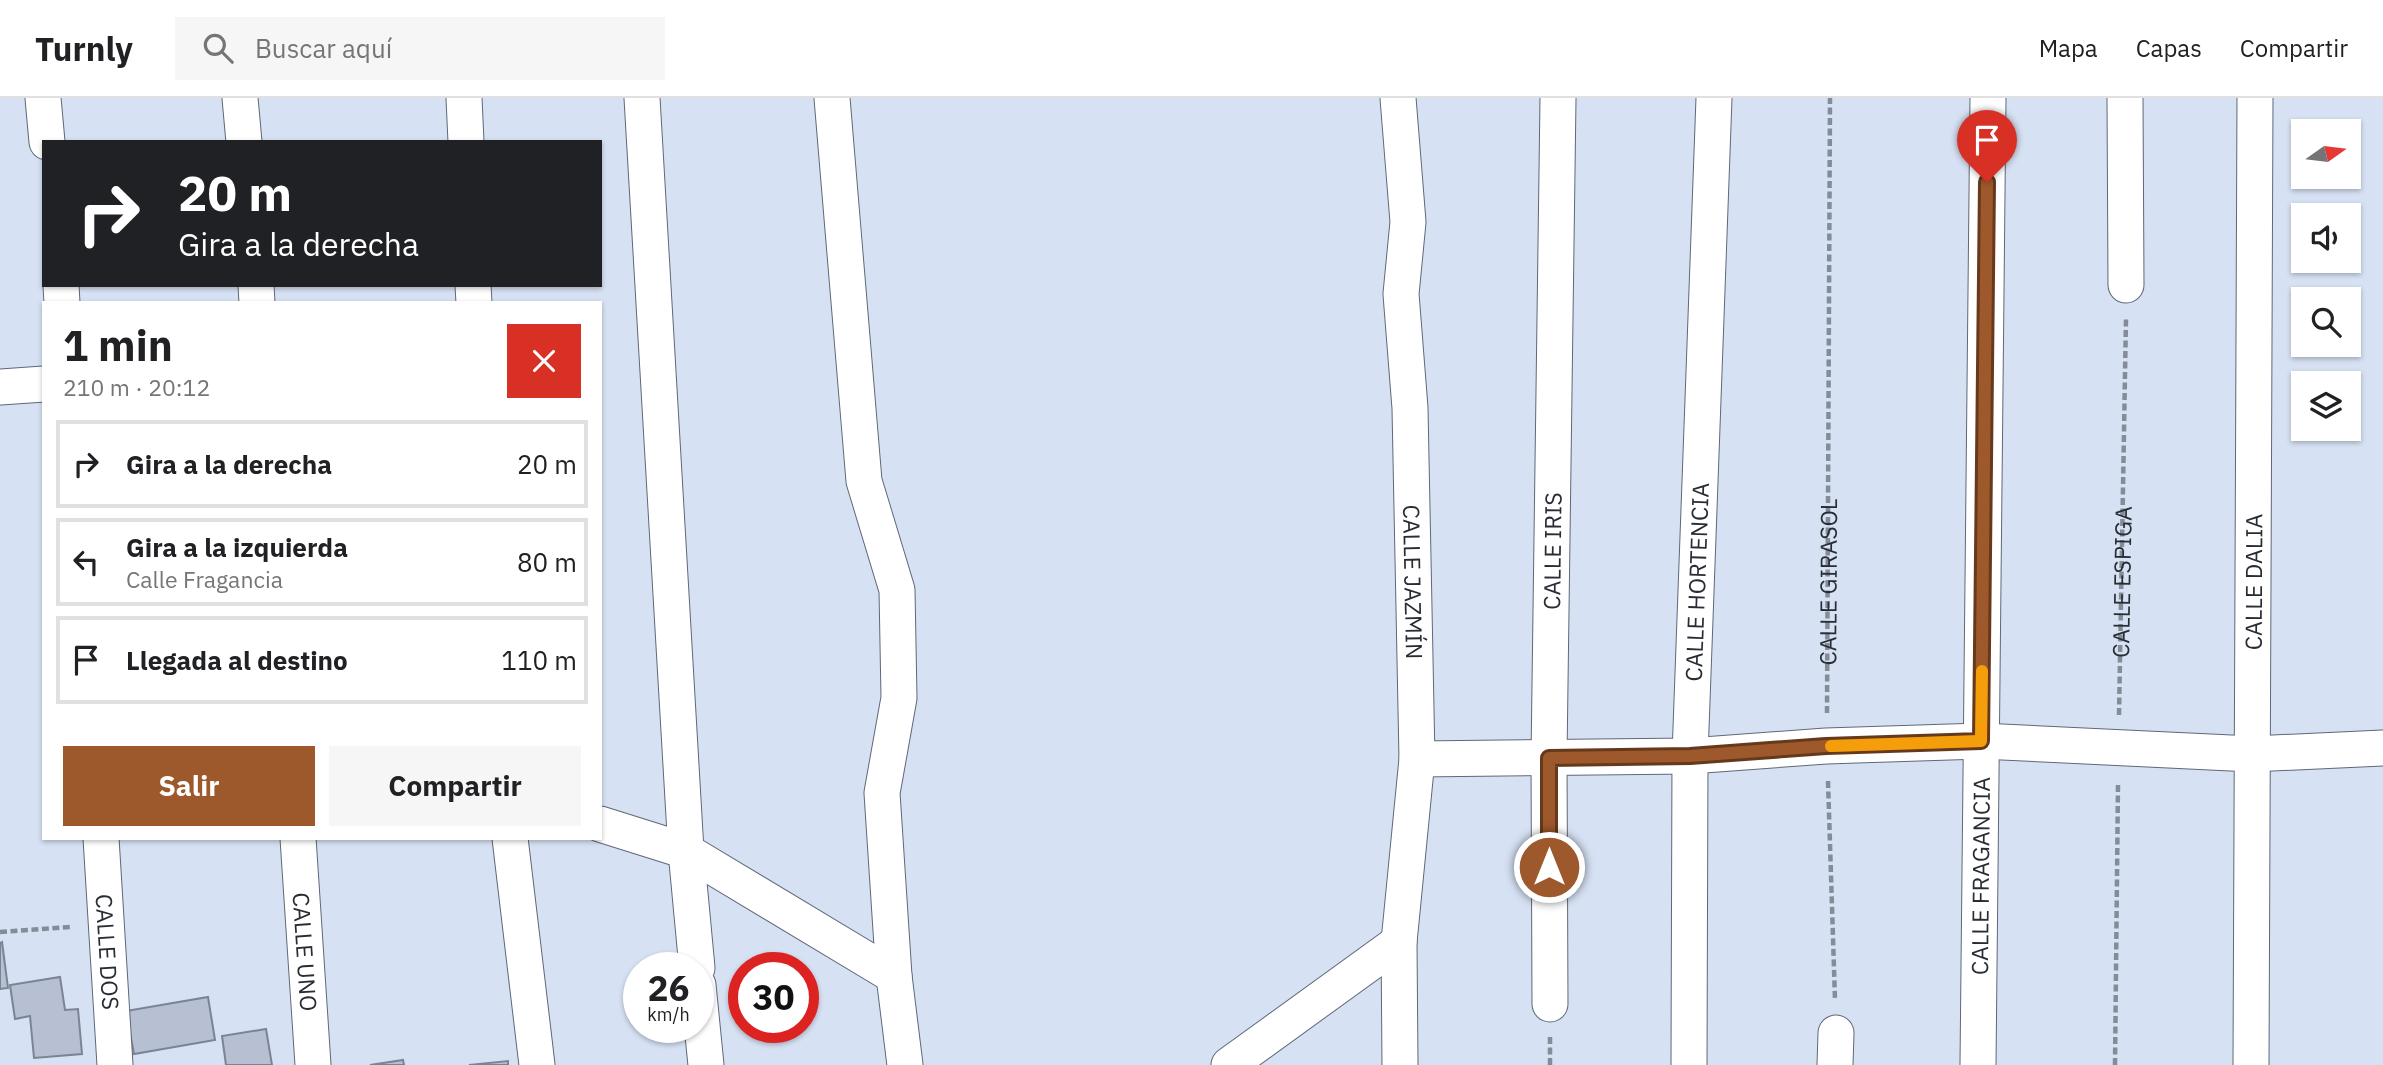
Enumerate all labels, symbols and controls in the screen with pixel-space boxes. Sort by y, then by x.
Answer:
search box [175,17,665,80]
text: Turnly [35,27,133,70]
icon: search [199,29,237,67]
text: Buscar aquí [255,31,392,65]
text: Mapa [2039,32,2098,64]
text: Capas [2136,32,2202,64]
text: Compartir [2240,32,2348,64]
pin [1957,110,2017,182]
north arrow [2291,119,2361,189]
map controls [2291,119,2361,441]
icon: arrive [1968,121,2006,159]
text: 20 m [178,161,292,224]
icon: right [63,168,154,259]
button: sound [2291,203,2361,273]
text: Gira a la derecha [178,223,419,265]
button: search [2291,287,2361,357]
text: 1 min [63,318,173,373]
button: close [507,324,581,398]
button: layers [2291,371,2361,441]
text: 210 m · 20:12 [63,372,210,402]
icon: right [67,445,105,483]
text: Gira a la derecha [126,447,332,481]
text: 20 m [517,447,577,481]
street label: CALLE HORTENCIA [1678,482,1715,682]
street label: CALLE IRIS [1536,492,1568,610]
street label: CALLE GIRASOL [1812,498,1843,666]
street label: CALLE JAZMÍN [1397,504,1430,660]
street label: CALLE ESPIGA [2105,506,2138,658]
street label: CALLE DALIA [2238,514,2268,650]
text: Gira a la izquierda [126,530,348,564]
icon: left [67,543,105,581]
text: 80 m [517,545,577,579]
text: Calle Fragancia [126,564,283,594]
icon: arrive [67,641,105,679]
text: Llegada al destino [126,643,348,677]
text: 110 m [501,643,577,677]
button: Salir [63,746,315,826]
button: Compartir [329,746,581,826]
street label: CALLE FRAGANCIA [1964,776,1996,975]
position arrow [1512,830,1586,904]
street label: CALLE UNO [287,891,324,1012]
street label: CALLE DOS [89,893,127,1011]
speed limit sign: 30 [728,952,819,1043]
text: 26 [647,965,690,1011]
text: km/h [647,1003,690,1026]

